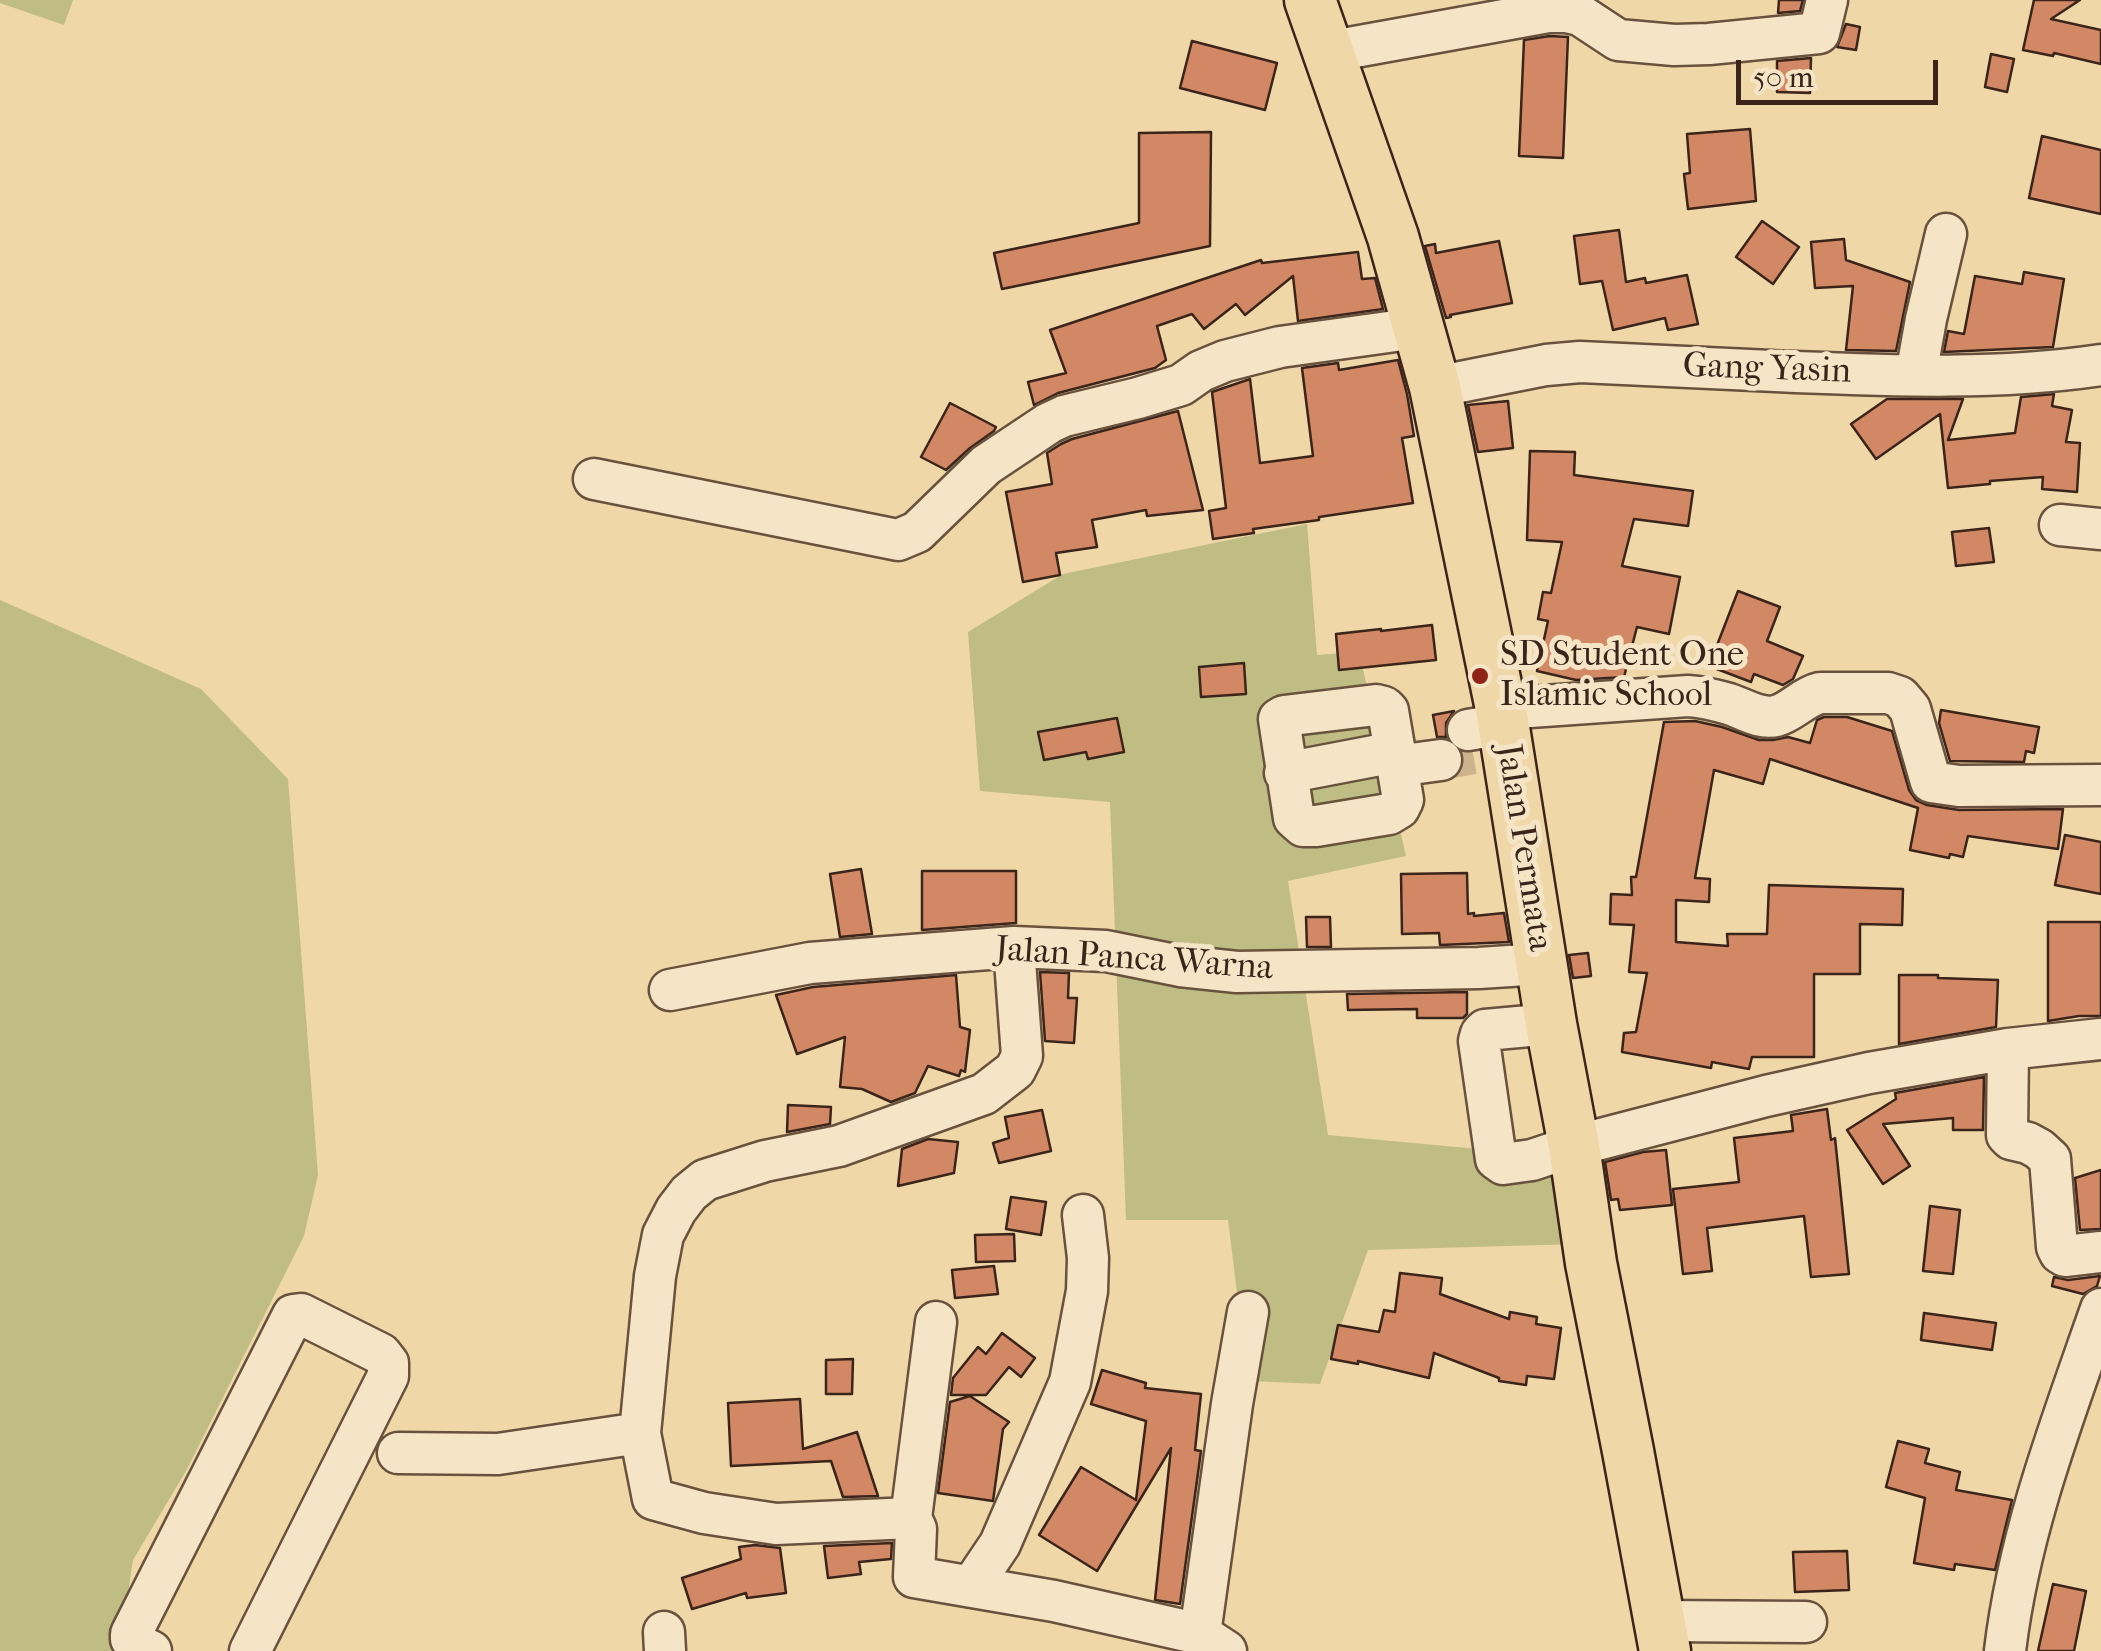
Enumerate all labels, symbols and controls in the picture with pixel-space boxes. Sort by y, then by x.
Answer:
scale bar [1741,40,1944,102]
text: 50 m [1753,60,1814,95]
street label: Gang Yasin [1682,346,1852,394]
place label: SD Student One Islamic School [1500,635,1744,717]
marker: SD Student One Islamic School [1469,665,1491,687]
street label: Jalan Permata [1486,742,1560,954]
street label: Jalan Panca Warna [994,929,1274,991]

